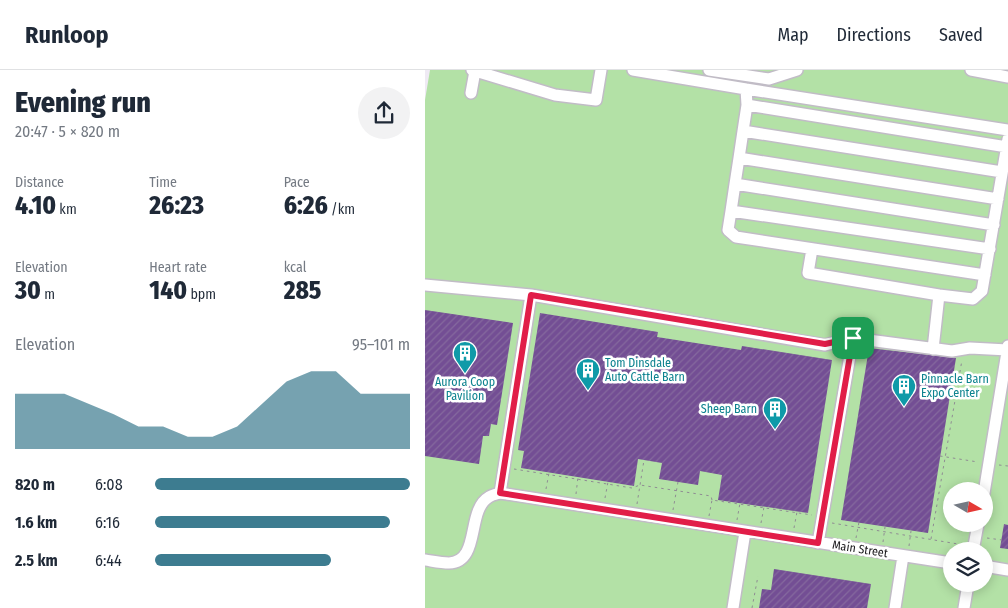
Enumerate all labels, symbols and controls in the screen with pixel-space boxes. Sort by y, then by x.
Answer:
text: Runloop [25,21,109,49]
text: Map [777,24,809,46]
text: Directions [837,24,911,46]
text: Saved [939,24,983,46]
text: Evening run [15,86,151,119]
button: share [358,87,410,139]
text: 20:47 · 5 × 820 m [15,122,120,141]
text: Distance [15,174,64,191]
text: Time [149,174,177,191]
text: Pace [284,174,310,191]
text: 4.10 [15,191,56,221]
text: 26:23 [149,191,204,221]
text: 6:26 [284,191,328,221]
text: km [56,201,77,218]
text: /km [328,201,355,218]
text: Elevation [15,259,68,276]
text: Heart rate [149,259,207,276]
text: kcal [284,259,306,276]
text: 30 [15,276,41,306]
text: 140 [149,276,187,306]
text: 285 [284,276,321,306]
text: m [41,286,55,303]
text: bpm [187,286,216,303]
pin [832,317,874,359]
icon: arrive [839,324,867,352]
text: Elevation [15,335,75,354]
text: 95–101 m [352,335,410,354]
building icon: Aurora Coop Pavilion [452,340,478,374]
place label: Tom Dinsdale Auto Cattle Barn [605,356,685,384]
building icon: Tom Dinsdale Auto Cattle Barn [575,357,601,391]
place label: Pinnacle Barn Expo Center [921,372,989,400]
building icon: Pinnacle Barn Expo Center [891,373,917,407]
place label: Aurora Coop Pavilion [435,375,495,403]
building icon: Sheep Barn [762,396,788,430]
place label: Sheep Barn [701,402,757,416]
text: 820 m [15,475,55,494]
text: 6:08 [95,475,123,494]
north arrow [943,482,993,532]
map controls [943,482,993,592]
text: 1.6 km [15,513,57,532]
text: 6:16 [95,513,120,532]
street label: Main Street [831,538,889,560]
button: layers [943,542,993,592]
text: 2.5 km [15,551,58,570]
text: 6:44 [95,551,122,570]

